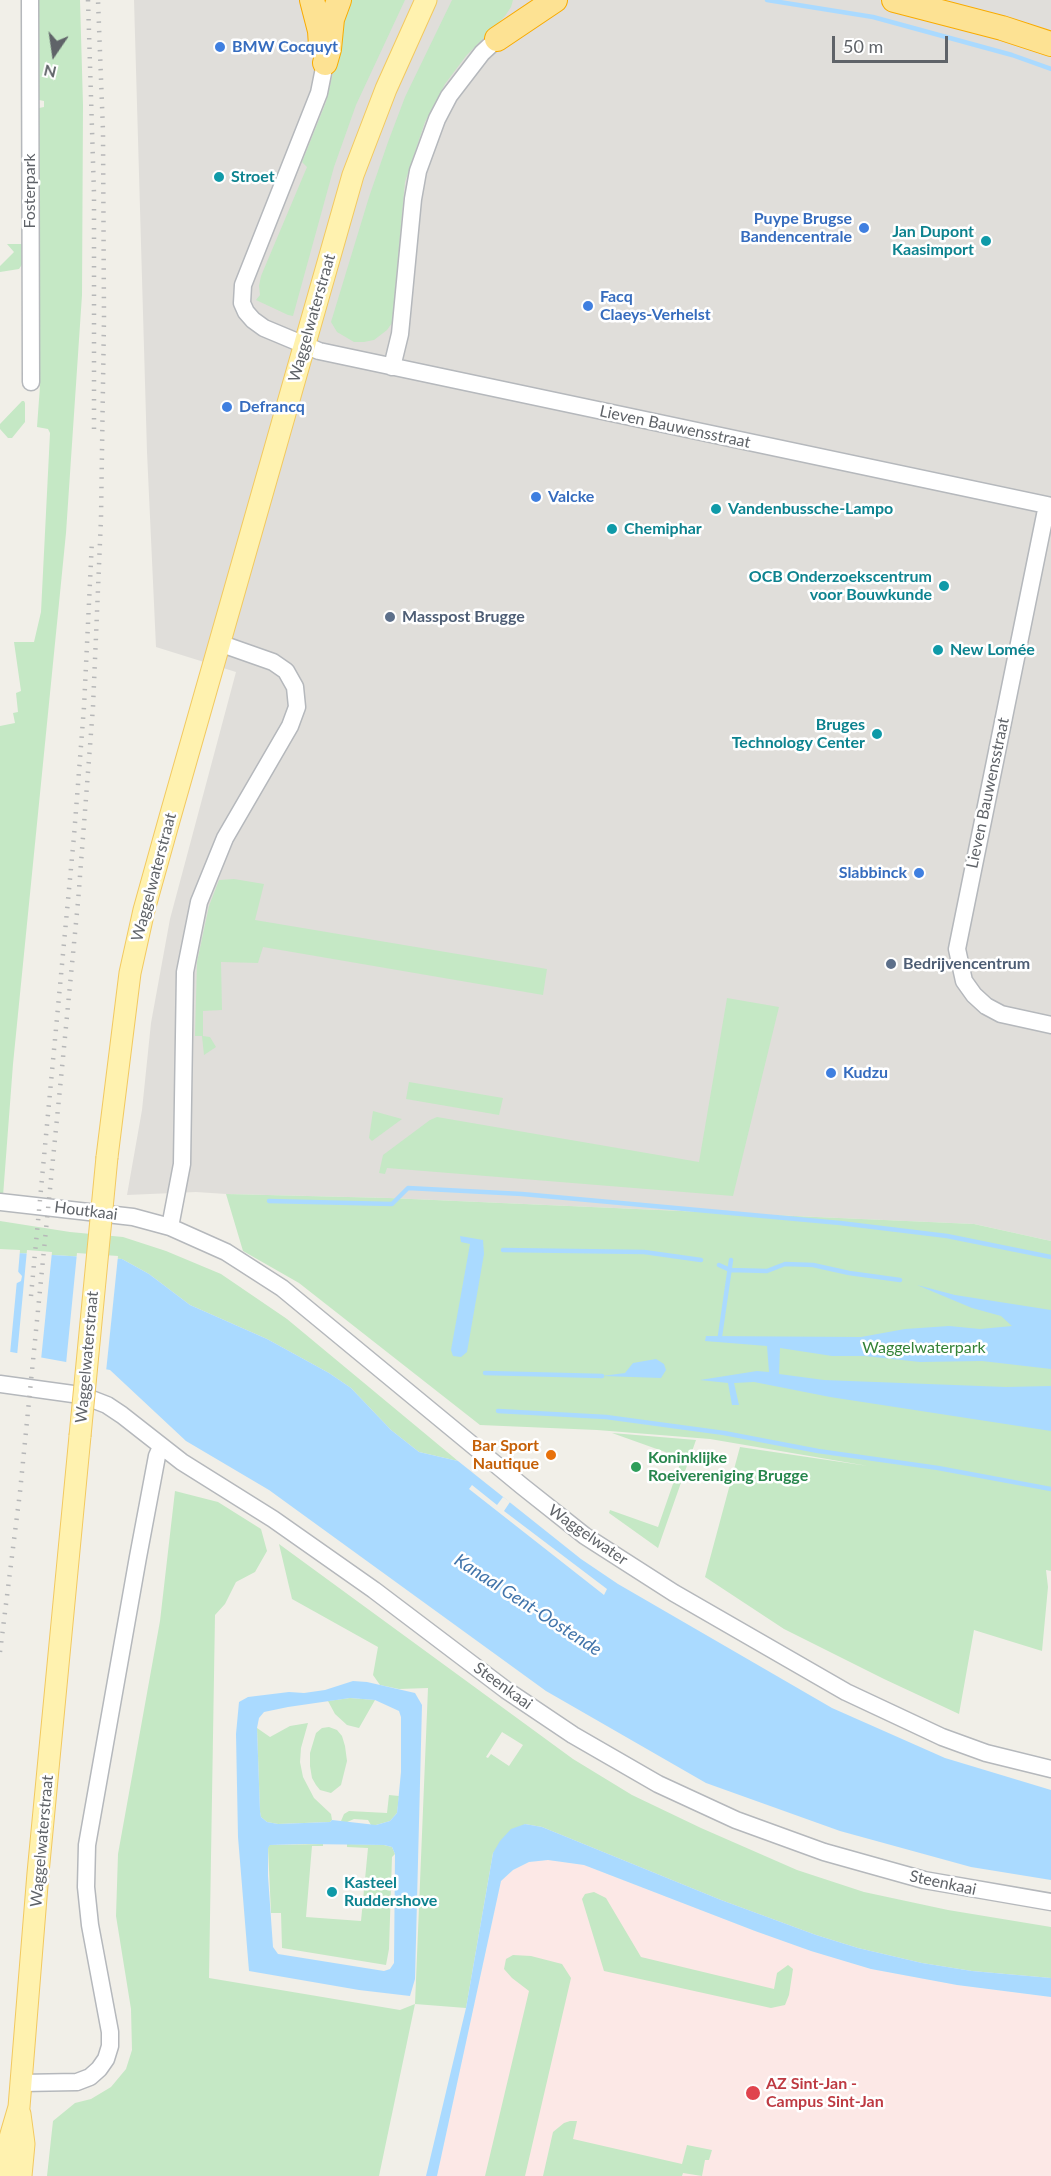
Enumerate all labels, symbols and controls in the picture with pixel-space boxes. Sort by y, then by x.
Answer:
north arrow [24,24,84,84]
scale bar [835,24,950,62]
text: 50 m [843,35,883,57]
place label: BMW Cocquyt [232,37,338,57]
marker: BMW Cocquyt [213,40,227,54]
text: N [42,61,58,83]
street label: Fosterpark [20,153,40,229]
place label: Stroet [231,167,275,187]
marker: Stroet [212,170,226,184]
place label: Puype Brugse Bandencentrale [740,209,852,247]
marker: Puype Brugse Bandencentrale [857,221,871,235]
place label: Jan Dupont Kaasimport [892,222,974,260]
marker: Jan Dupont Kaasimport [979,234,993,248]
street label: Waggelwaterstraat [285,252,339,384]
place label: Facq Claeys-Verhelst [600,287,711,325]
marker: Facq Claeys-Verhelst [581,299,595,313]
place label: Defrancq [239,397,305,417]
marker: Defrancq [220,400,234,414]
street label: Lieven Bauwensstraat [598,402,752,452]
place label: Valcke [548,487,594,507]
marker: Valcke [529,490,543,504]
place label: Vandenbussche-Lampo [728,499,893,519]
marker: Vandenbussche-Lampo [709,502,723,516]
place label: Chemiphar [624,519,702,539]
marker: Chemiphar [605,522,619,536]
place label: OCB Onderzoekscentrum voor Bouwkunde [749,567,932,605]
marker: OCB Onderzoekscentrum voor Bouwkunde [937,579,951,593]
place label: Masspost Brugge [402,607,525,627]
marker: Masspost Brugge [383,610,397,624]
place label: New Lomée [950,640,1035,660]
marker: New Lomée [931,643,945,657]
place label: Bruges Technology Center [732,715,865,753]
street label: Lieven Bauwensstraat [963,716,1013,870]
marker: Bruges Technology Center [870,727,884,741]
street label: Waggelwaterstraat [128,811,180,943]
place label: Slabbinck [839,863,907,883]
marker: Slabbinck [912,866,926,880]
place label: Bedrijvencentrum [903,954,1030,974]
marker: Bedrijvencentrum [884,957,898,971]
place label: Kudzu [843,1063,888,1083]
marker: Kudzu [824,1066,838,1080]
street label: Houtkaai [53,1198,119,1224]
street label: Waggelwaterstraat [72,1290,102,1424]
park label: Waggelwaterpark [862,1338,986,1358]
place label: Bar Sport Nautique [472,1436,539,1474]
marker: Bar Sport Nautique [544,1448,558,1462]
place label: Koninklijke Roeivereniging Brugge [648,1448,808,1486]
marker: Koninklijke Roeivereniging Brugge [629,1460,643,1474]
street label: Waggelwater [545,1501,631,1569]
water label: Kanaal Gent-Oostende [450,1549,606,1661]
street label: Steenkaai [470,1658,536,1714]
street label: Waggelwaterstraat [27,1774,57,1908]
street label: Steenkaai [908,1867,978,1899]
place label: Kasteel Ruddershove [344,1873,437,1911]
marker: Kasteel Ruddershove [325,1885,339,1899]
place label: AZ Sint-Jan - Campus Sint-Jan [766,2074,884,2112]
marker: AZ Sint-Jan - Campus Sint-Jan [744,2084,762,2102]

